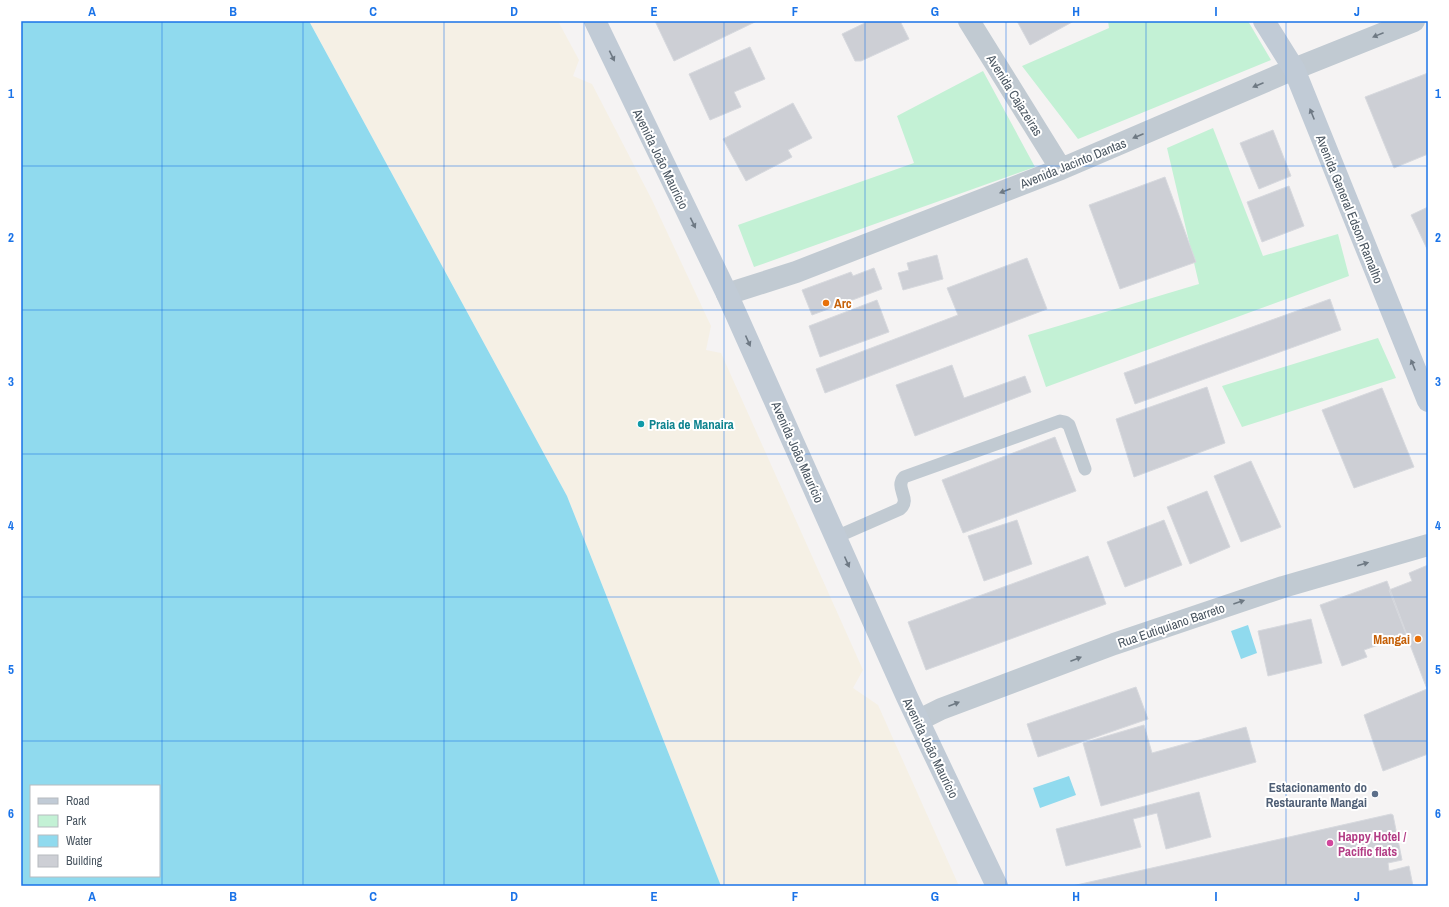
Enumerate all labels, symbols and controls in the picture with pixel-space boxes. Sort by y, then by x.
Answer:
text: A [88,3,96,20]
text: B [229,3,237,20]
text: C [369,3,377,20]
text: D [510,3,518,20]
text: E [650,3,658,20]
text: F [792,3,799,20]
text: G [931,3,939,20]
text: H [1072,3,1080,20]
text: I [1215,3,1218,20]
text: J [1354,3,1360,20]
one-way arrow [1372,33,1384,39]
one-way arrow [609,50,615,62]
street label: Avenida Cajazeiras [982,51,1046,139]
one-way arrow [1251,82,1263,88]
text: 1 [8,85,14,102]
text: 1 [1435,85,1441,102]
street label: Avenida João Maurício [628,105,692,212]
one-way arrow [1309,109,1315,120]
street label: Avenida General Edson Ramalho [1312,132,1387,286]
one-way arrow [1133,133,1144,139]
street label: Avenida Jacinto Dantas [1017,134,1129,193]
one-way arrow [999,188,1011,194]
one-way arrow [690,218,696,229]
text: 2 [8,229,14,246]
text: 2 [1435,229,1441,246]
place label: Arc [834,295,852,312]
marker: Arc [821,298,831,308]
one-way arrow [745,335,751,347]
one-way arrow [1410,358,1416,370]
text: 3 [8,373,14,390]
text: 3 [1435,373,1441,390]
street label: Avenida João Maurício [767,398,828,506]
place label: Praia de Manaira [649,416,734,433]
marker: Praia de Manaira [636,419,646,429]
text: 4 [8,517,14,534]
text: 4 [1435,517,1441,534]
one-way arrow [844,556,850,567]
one-way arrow [1357,561,1369,567]
street label: Rua Eutiquiano Barreto [1115,599,1227,652]
one-way arrow [1233,599,1245,605]
place label: Mangai [1373,631,1410,648]
marker: Mangai [1413,634,1423,644]
one-way arrow [1071,655,1083,661]
text: 5 [8,661,14,678]
text: 5 [1435,661,1441,678]
street label: Avenida João Maurício [898,694,962,801]
one-way arrow [949,701,961,707]
place label: Estacionamento do Restaurante Mangai [1266,779,1367,811]
legend [30,785,160,877]
marker: Estacionamento do Restaurante Mangai [1370,789,1380,799]
text: Road [66,793,90,809]
text: 6 [8,805,14,822]
text: 6 [1435,805,1441,822]
text: Park [66,813,86,829]
place label: Happy Hotel / Pacific flats [1338,828,1406,860]
text: Water [66,833,93,849]
marker: Happy Hotel / Pacific flats [1325,838,1335,848]
text: Building [66,853,103,869]
text: A [88,888,96,905]
text: B [229,888,237,905]
text: C [369,888,377,905]
text: D [510,888,518,905]
text: E [650,888,658,905]
text: F [792,888,799,905]
text: G [931,888,939,905]
text: H [1072,888,1080,905]
text: I [1215,888,1218,905]
text: J [1354,888,1360,905]

